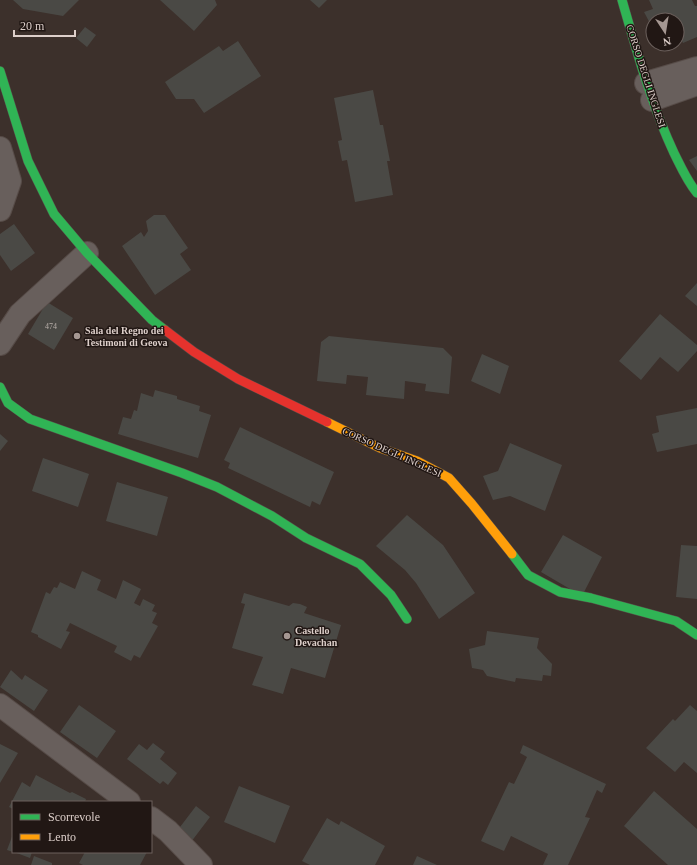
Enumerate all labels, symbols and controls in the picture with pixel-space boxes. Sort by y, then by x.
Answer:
scale bar [14,12,75,38]
north arrow [645,12,685,52]
text: 20 m [20,19,45,33]
street label: CORSO DEGLI INGLESI [624,23,668,129]
house number: 474 [45,322,57,331]
place label: Sala del Regno dei Testimoni di Geova [85,325,167,348]
marker: Sala del Regno dei Testimoni di Geova [72,331,82,341]
street label: CORSO DEGLI INGLESI [341,425,443,479]
place label: Castello Devachan [295,625,338,648]
marker: Castello Devachan [282,631,292,641]
legend [12,801,152,853]
text: Scorrevole [48,810,100,824]
text: Lento [48,830,76,844]

